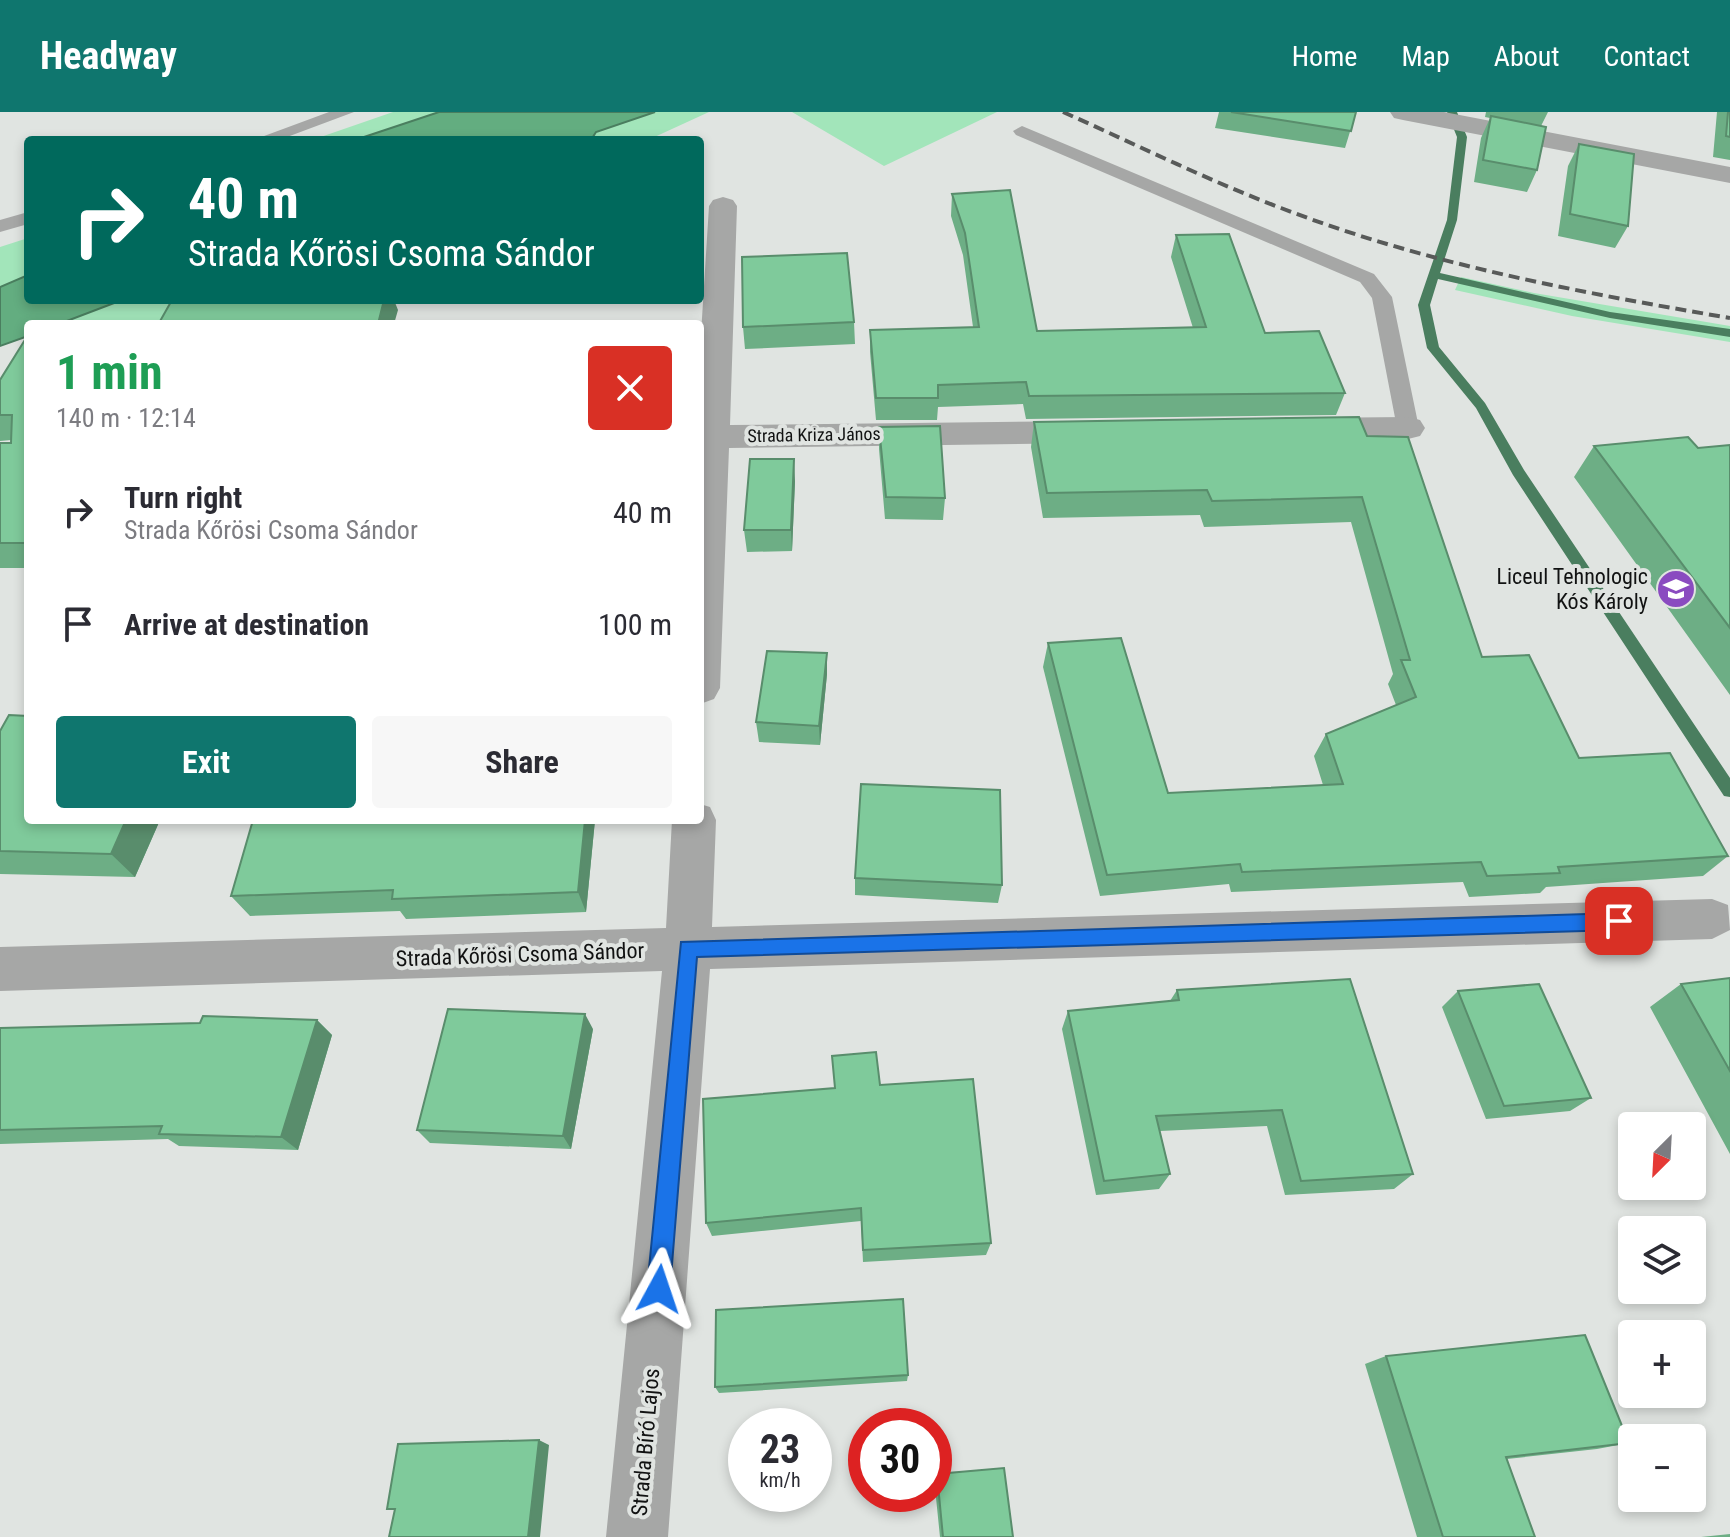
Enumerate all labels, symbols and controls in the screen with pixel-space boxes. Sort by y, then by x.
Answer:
text: Headway [40,34,177,78]
text: Home [1292,40,1357,73]
text: Map [1401,40,1450,73]
text: About [1494,40,1560,73]
text: Contact [1604,40,1690,73]
text: 40 m [188,166,299,232]
icon: right [56,168,160,272]
text: Strada Kőrösi Csoma Sándor [188,233,595,275]
text: 1 min [56,344,163,401]
button: close [588,346,672,430]
text: 140 m · 12:14 [56,403,196,433]
street label: Strada Kriza János [747,423,881,446]
text: Turn right [124,480,242,515]
icon: right [56,490,100,534]
text: 40 m [613,495,672,530]
text: Strada Kőrösi Csoma Sándor [124,515,418,545]
place label: Liceul Tehnologic Kós Károly [1497,564,1648,614]
school or university icon: Liceul Tehnologic Kós Károly [1655,568,1697,610]
icon: arrive [56,602,100,646]
text: Arrive at destination [124,607,369,642]
text: 100 m [598,607,672,642]
button: Exit [56,716,356,808]
button: Share [372,716,672,808]
pin [1585,887,1653,955]
icon: arrive [1597,899,1641,943]
street label: Strada Kőrösi Csoma Sándor [395,938,645,971]
north arrow [1618,1112,1706,1200]
map controls [1618,1112,1706,1512]
button: layers [1618,1216,1706,1304]
position arrow [617,1247,701,1331]
button: + [1618,1320,1706,1408]
street label: Strada Bíró Lajos [627,1367,664,1517]
speed limit sign: 30 [848,1408,952,1512]
button: − [1618,1424,1706,1512]
text: 23 [760,1426,800,1473]
text: km/h [759,1468,801,1492]

